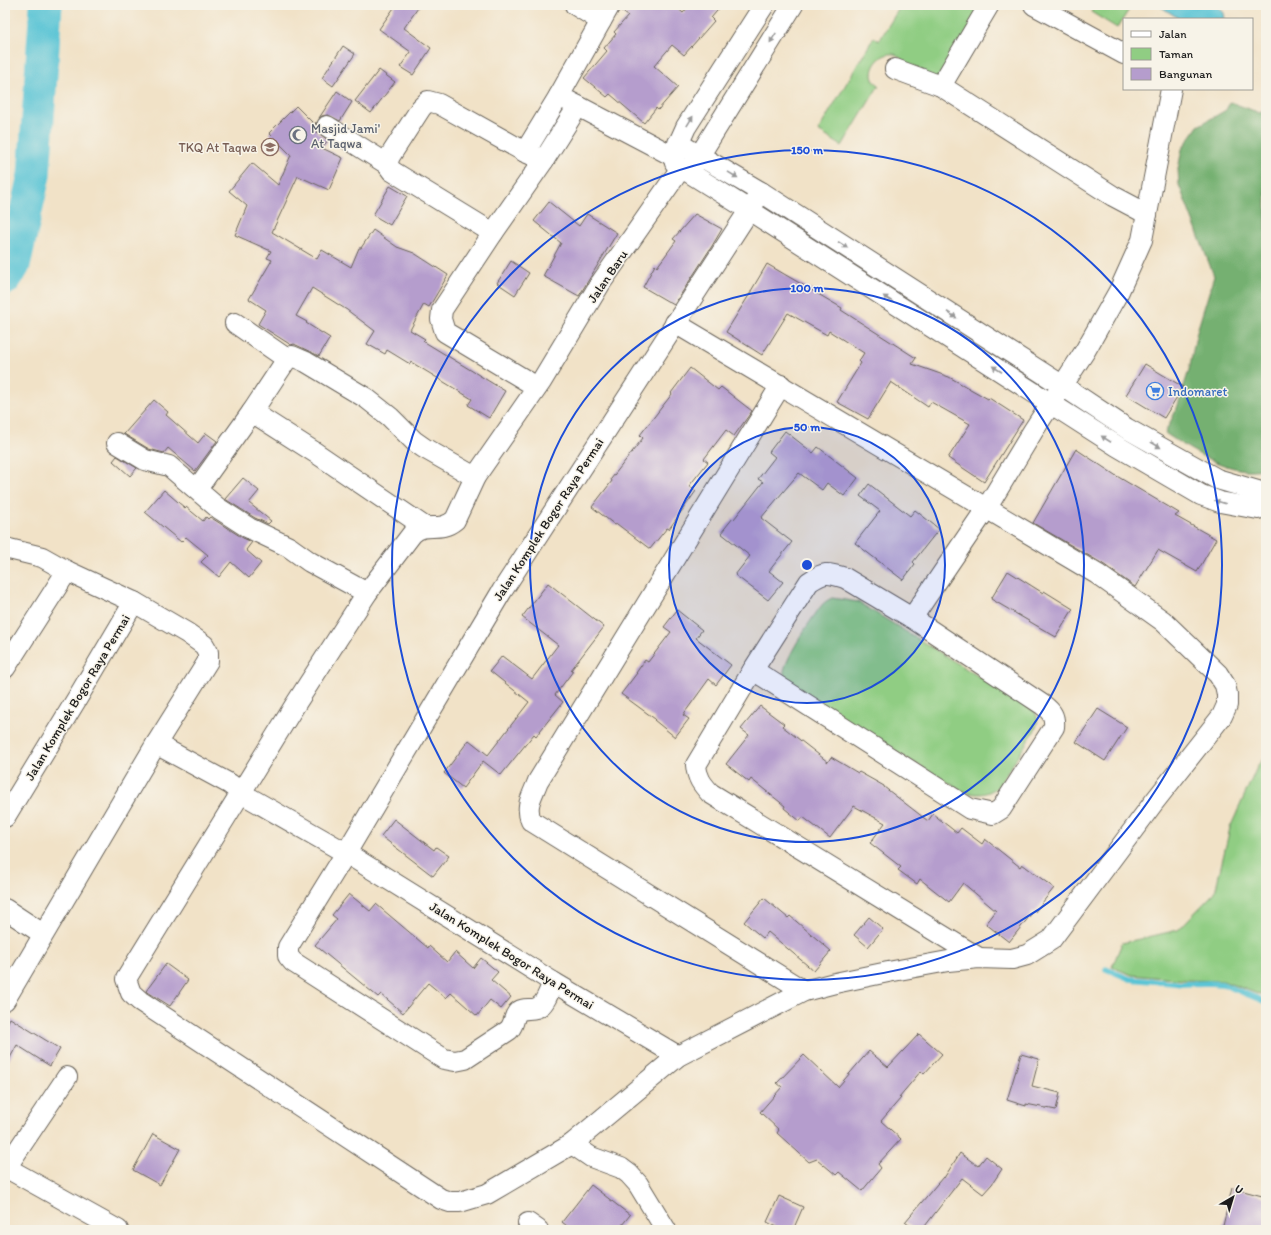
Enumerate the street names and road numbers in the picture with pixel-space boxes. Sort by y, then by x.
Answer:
street label: Jalan Baru [584,247,630,305]
street label: Jalan Komplek Bogor Raya Permai [490,435,607,603]
street label: Jalan Komplek Bogor Raya Permai [22,612,133,783]
street label: Jalan Komplek Bogor Raya Permai [427,898,597,1012]

